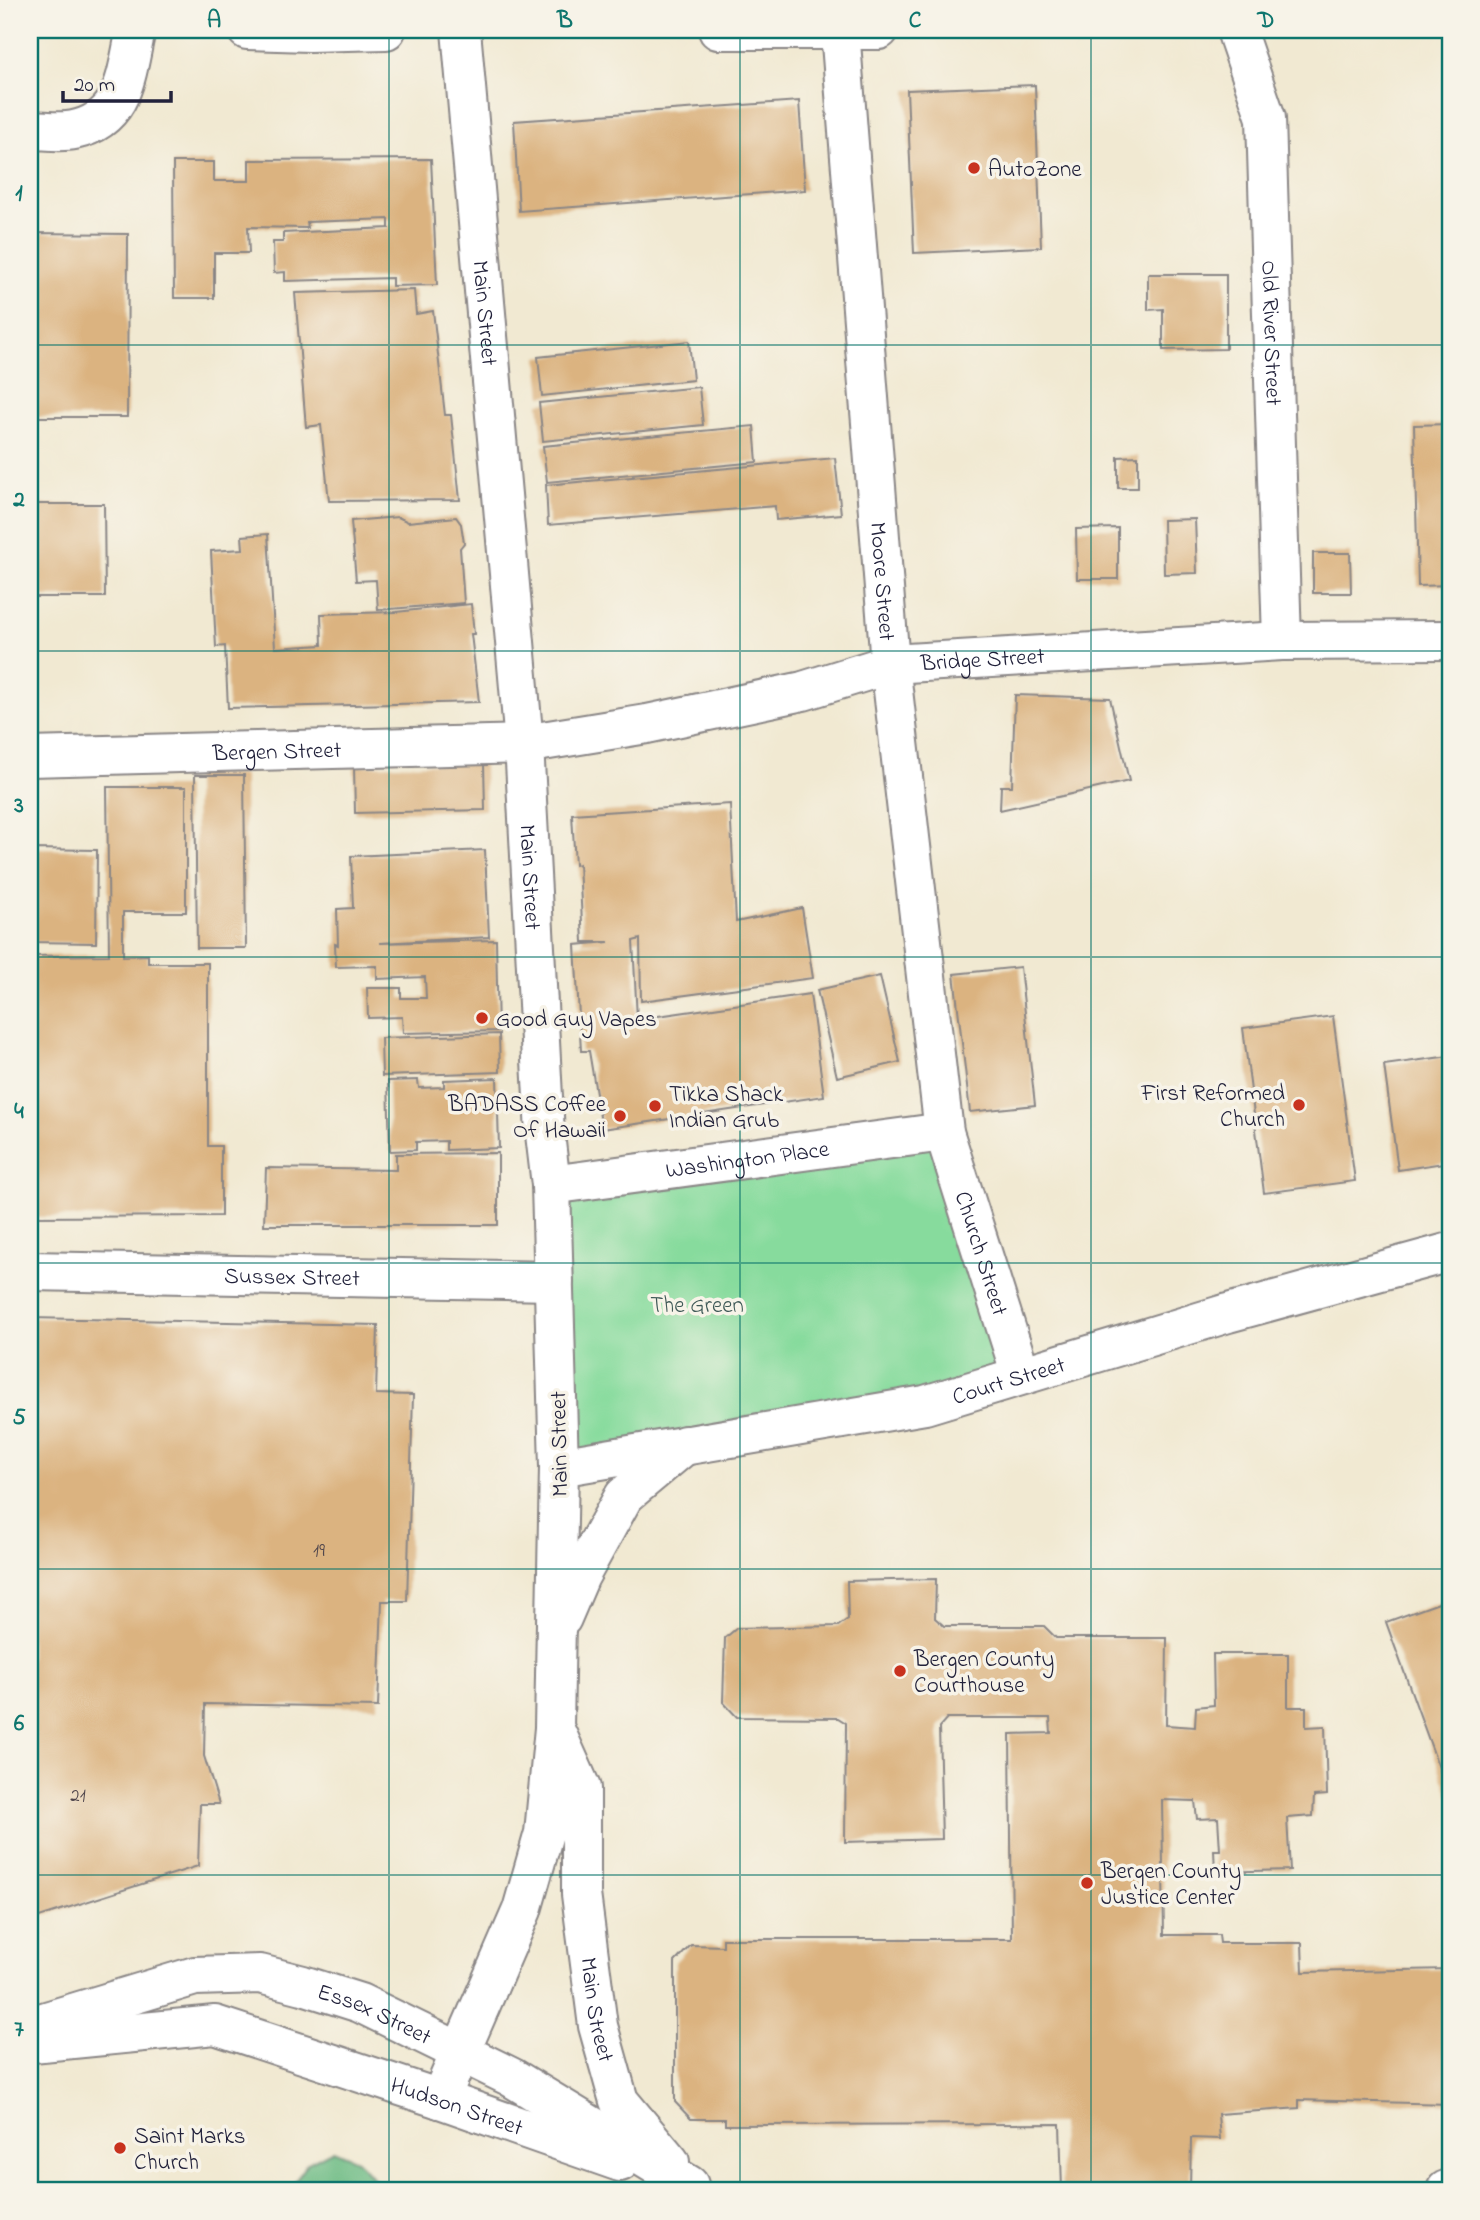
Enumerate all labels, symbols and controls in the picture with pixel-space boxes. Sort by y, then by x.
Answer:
text: A [207,5,221,38]
text: B [556,5,573,38]
text: C [909,5,922,38]
text: D [1257,5,1274,38]
scale bar [63,60,172,104]
text: 20 m [74,71,115,101]
place label: AutoZone [988,154,1082,187]
marker: AutoZone [966,160,982,176]
text: 1 [15,178,23,211]
street label: Main Street [462,259,505,367]
street label: Old River Street [1251,260,1289,406]
text: 2 [12,484,25,517]
street label: Moore Street [860,521,902,642]
street label: Bridge Street [919,641,1046,681]
street label: Bergen Street [211,735,342,771]
text: 3 [13,790,24,823]
street label: Main Street [509,824,548,931]
place label: Good Guy Vapes [496,1004,657,1039]
marker: Good Guy Vapes [474,1010,490,1026]
place label: First Reformed Church [1140,1078,1285,1137]
place label: Tikka Shack Indian Grub [669,1079,784,1138]
place label: BADASS Coffee Of Hawaii [447,1089,607,1148]
text: 4 [14,1096,24,1129]
marker: First Reformed Church [1291,1097,1307,1113]
marker: Tikka Shack Indian Grub [647,1098,663,1114]
marker: BADASS Coffee Of Hawaii [612,1108,628,1124]
street label: Washington Place [664,1134,832,1188]
street label: Church Street [945,1187,1015,1320]
street label: Sussex Street [224,1261,360,1296]
park label: The Green [650,1290,744,1323]
street label: Court Street [949,1349,1070,1415]
street label: Main Street [543,1391,578,1497]
text: 5 [12,1402,26,1435]
house number: 19 [313,1538,325,1565]
place label: Bergen County Courthouse [913,1644,1054,1703]
marker: Bergen County Courthouse [892,1663,908,1679]
text: 6 [14,1708,25,1741]
house number: 21 [70,1783,86,1810]
place label: Bergen County Justice Center [1100,1856,1241,1915]
marker: Bergen County Justice Center [1079,1875,1095,1891]
street label: Main Street [570,1956,621,2066]
street label: Essex Street [313,1977,437,2055]
text: 7 [14,2014,24,2047]
street label: Hudson Street [386,2070,527,2146]
place label: Saint Marks Church [134,2121,245,2180]
marker: Saint Marks Church [112,2140,128,2156]

